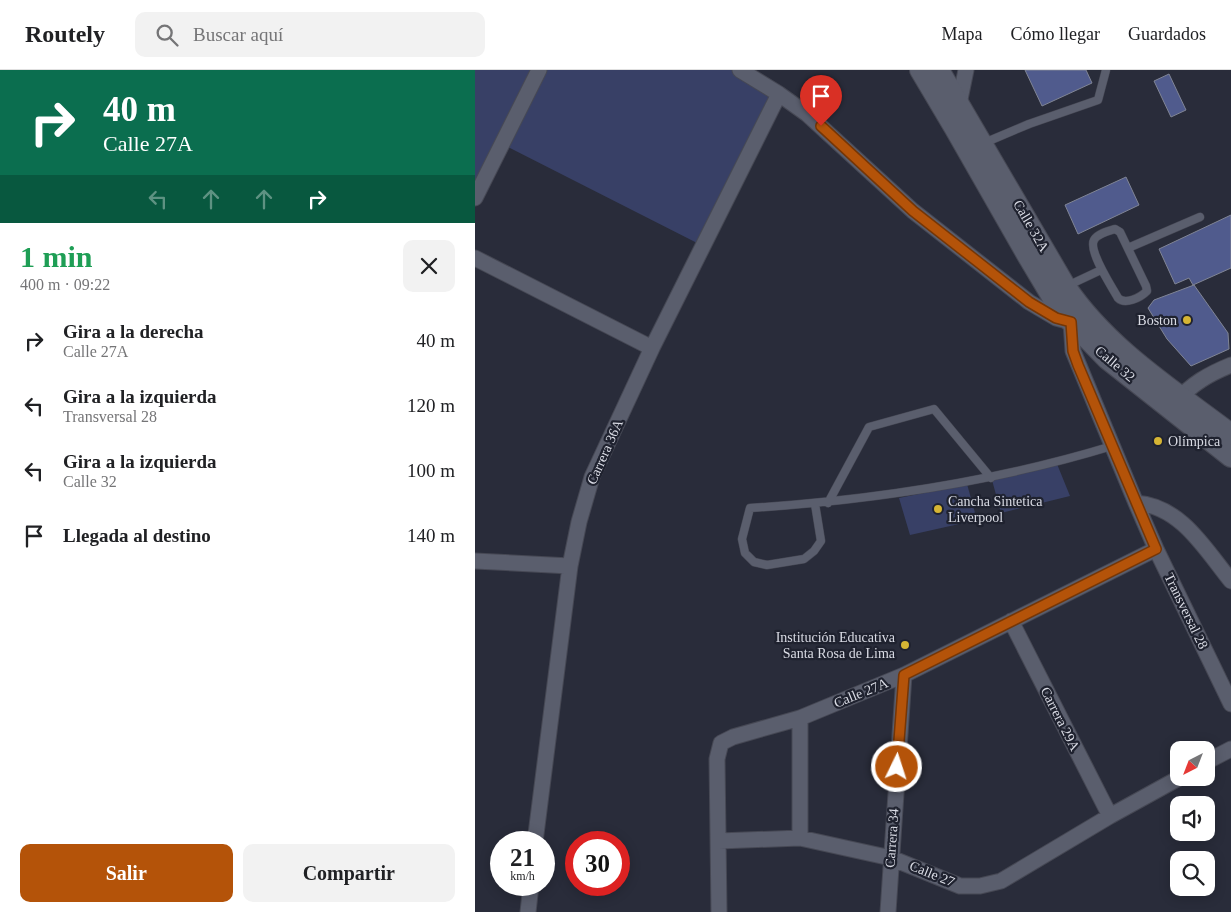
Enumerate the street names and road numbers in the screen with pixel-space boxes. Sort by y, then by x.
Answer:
street label: Calle 32A [1010,198,1052,255]
street label: Calle 32 [1092,343,1138,385]
street label: Carrera 36A [584,416,626,487]
street label: Transversal 28 [1161,571,1211,651]
street label: Calle 27A [832,675,891,711]
street label: Carrera 29A [1038,685,1083,754]
street label: Carrera 34 [882,808,902,868]
street label: Calle 27 [907,858,957,890]

